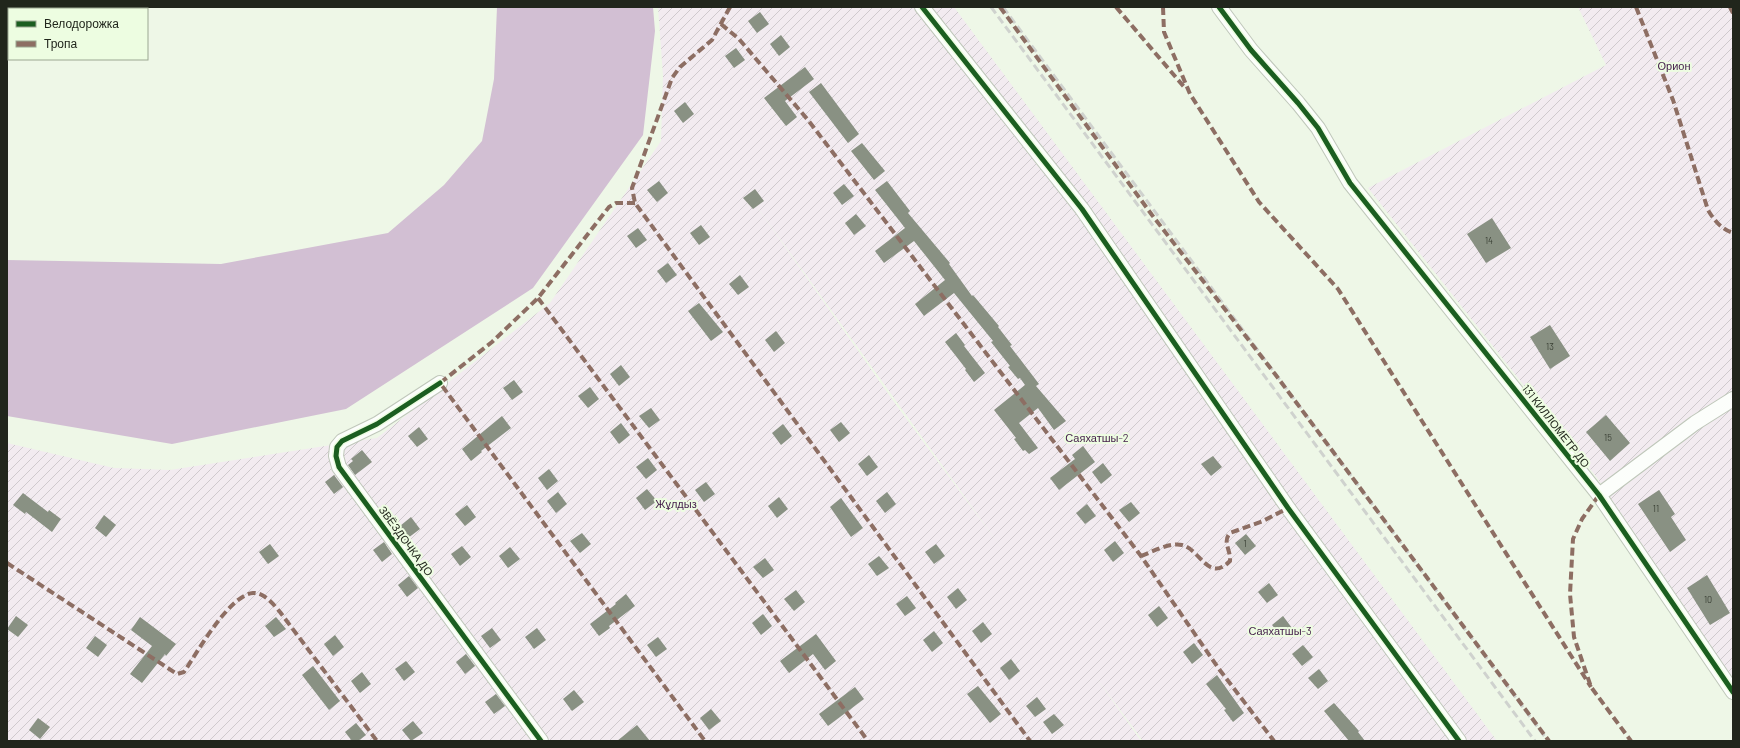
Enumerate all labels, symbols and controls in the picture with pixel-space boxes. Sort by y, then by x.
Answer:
legend [8,8,148,60]
text: Велодорожка [44,16,119,31]
text: Тропа [44,36,78,51]
park label: Орион [1657,59,1691,72]
house number: 14 [1485,235,1493,246]
house number: 13 [1546,341,1554,352]
street label: 131 КИЛЛОМЕТР ДО [1520,382,1593,470]
park label: Саяхатшы-2 [1065,431,1129,444]
house number: 15 [1604,432,1612,443]
park label: Жұлдыз [655,497,697,510]
street label: ЗВЁЗДОЧКА ДО [377,503,436,578]
house number: 11 [1653,503,1659,514]
house number: 1 [1243,538,1247,549]
house number: 10 [1704,594,1712,605]
park label: Саяхатшы-3 [1248,624,1312,637]

